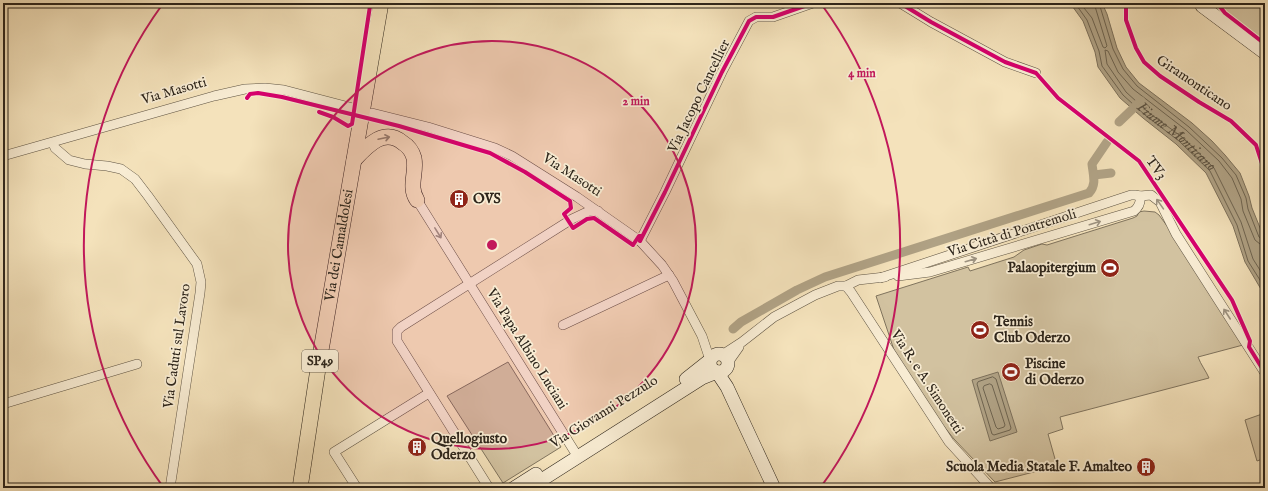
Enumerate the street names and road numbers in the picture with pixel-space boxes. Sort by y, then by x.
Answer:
street label: Via Jacopo Cancellier [663,36,734,157]
street label: Giramonticano [1153,51,1236,115]
street label: Via Masotti [138,73,209,109]
street label: Via Masotti [538,149,605,201]
street label: TV3 [1141,153,1171,183]
street label: Via dei Camaldolesi [320,188,358,304]
street label: Via Città di Pontremoli [945,205,1079,261]
street label: Via Caduti sul Lavoro [159,282,195,410]
street label: Via Papa Albino Luciani [482,284,572,413]
street label: Via R. e A. Simonetti [886,326,968,438]
road number: SP49 [302,350,338,372]
street label: Via Giovanni Pezzulo [546,371,662,453]

